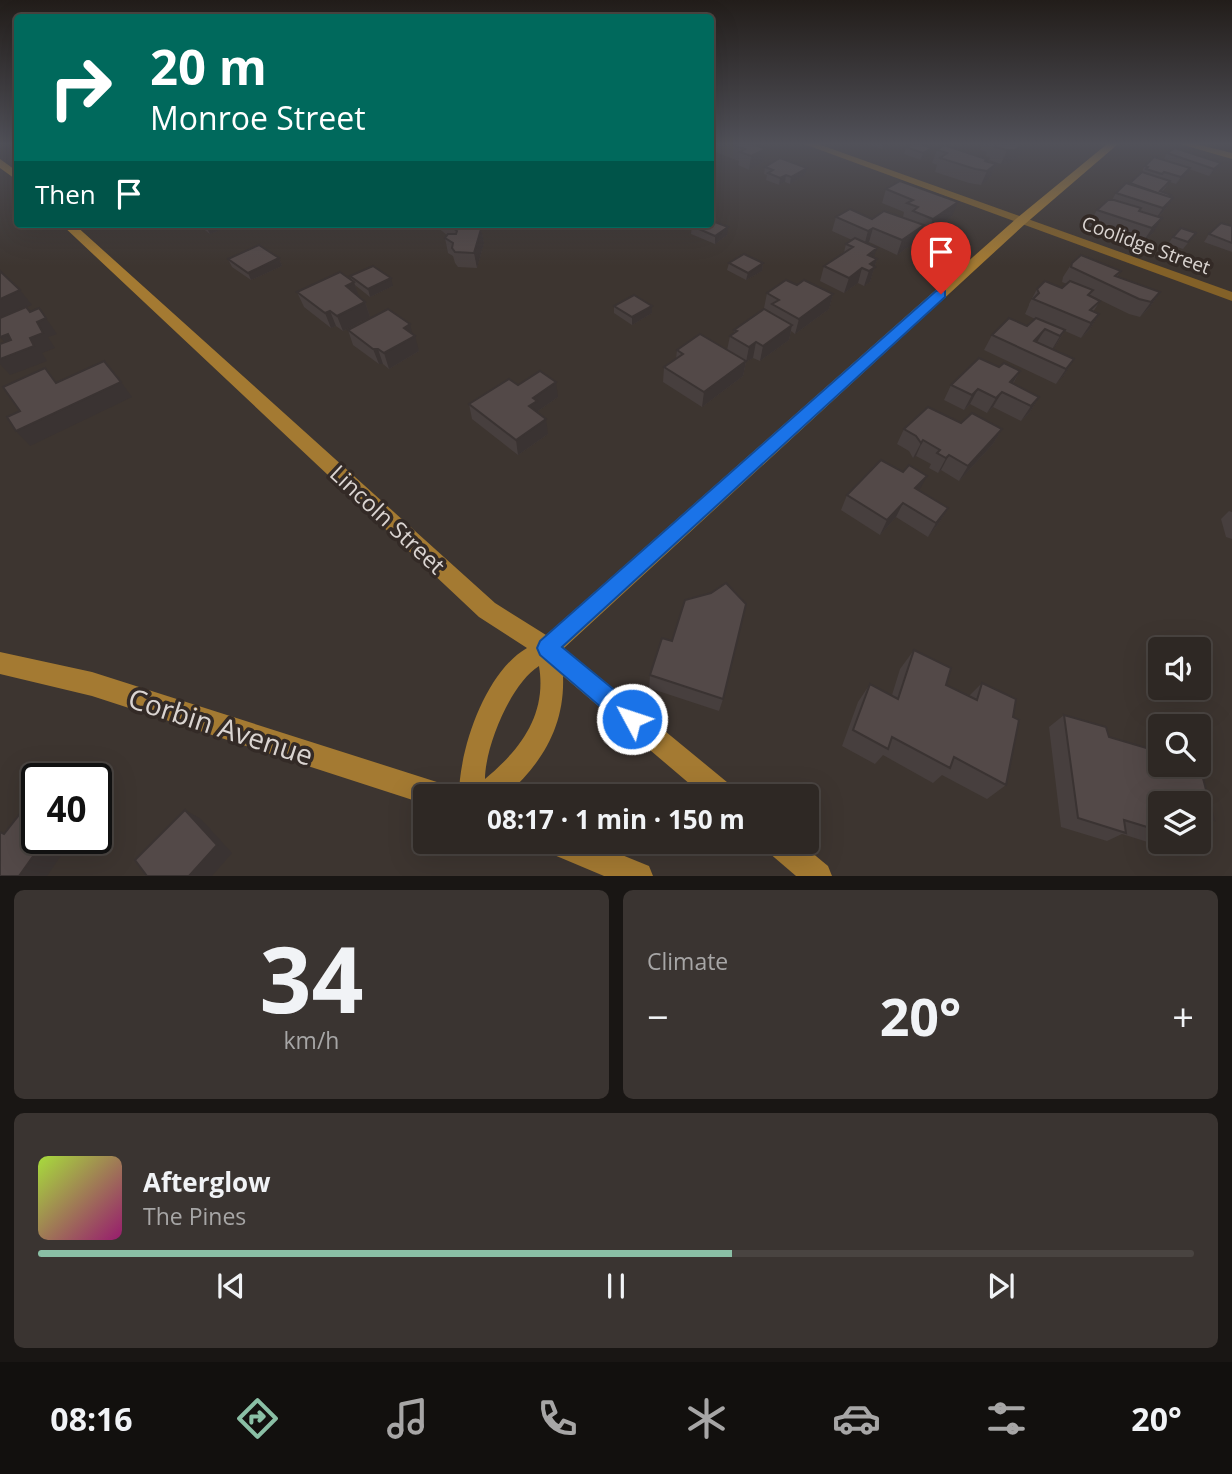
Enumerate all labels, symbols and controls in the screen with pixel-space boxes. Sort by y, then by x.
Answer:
text: 20 m [150,33,267,99]
icon: right [35,42,126,133]
text: Monroe Street [150,96,366,139]
icon: arrive [110,175,148,213]
text: Then [35,176,96,212]
street label: Coolidge Street [1078,210,1214,280]
pin [911,222,971,294]
icon: arrive [922,233,960,271]
street label: Lincoln Street [323,457,453,581]
map controls [1148,637,1211,854]
button: sound [1148,637,1211,700]
street label: Corbin Avenue [124,678,318,774]
position arrow [595,682,669,756]
button: search [1148,714,1211,777]
speed limit sign: 40 [21,763,112,854]
button: layers [1148,791,1211,854]
text: 08:17 · 1 min · 150 m [487,801,745,837]
text: 34 [259,916,364,1040]
text: Climate [647,945,728,977]
text: 20° [880,980,961,1051]
text: − [647,990,669,1042]
text: + [1172,990,1194,1042]
text: km/h [284,1024,339,1056]
text: Afterglow [143,1164,270,1200]
text: The Pines [143,1200,246,1232]
icon: previous [212,1267,250,1305]
icon: pause [597,1267,635,1305]
icon: next [982,1267,1020,1305]
icon: directions [233,1394,282,1443]
icon: music [383,1394,432,1443]
icon: phone [533,1394,582,1443]
icon: climate [682,1394,731,1443]
icon: car [832,1394,881,1443]
icon: filters [982,1394,1031,1443]
text: 08:16 [50,1397,133,1440]
text: 20° [1131,1397,1182,1440]

